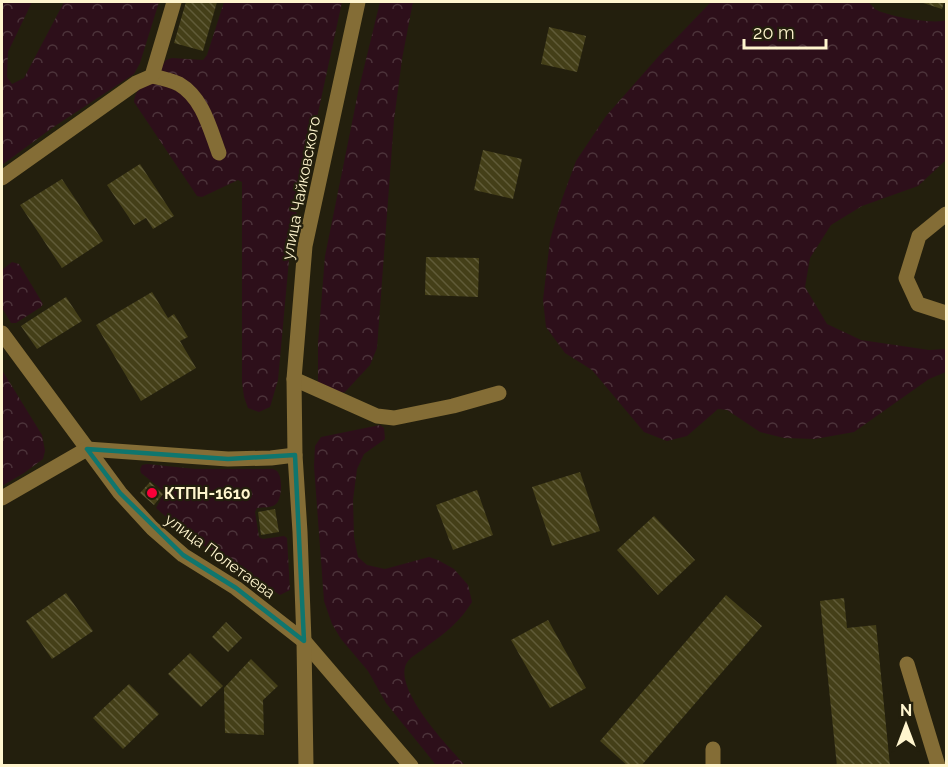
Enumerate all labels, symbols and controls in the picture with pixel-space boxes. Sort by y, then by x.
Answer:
scale bar [744,12,826,50]
text: 20 m [753,22,795,43]
street label: улица Чайковского [278,115,324,261]
place label: КТПН-1610 [164,484,251,503]
marker: КТПН-1610 [145,486,159,500]
street label: улица Полетаева [161,510,279,602]
north arrow [876,695,936,755]
text: N [900,701,912,720]

